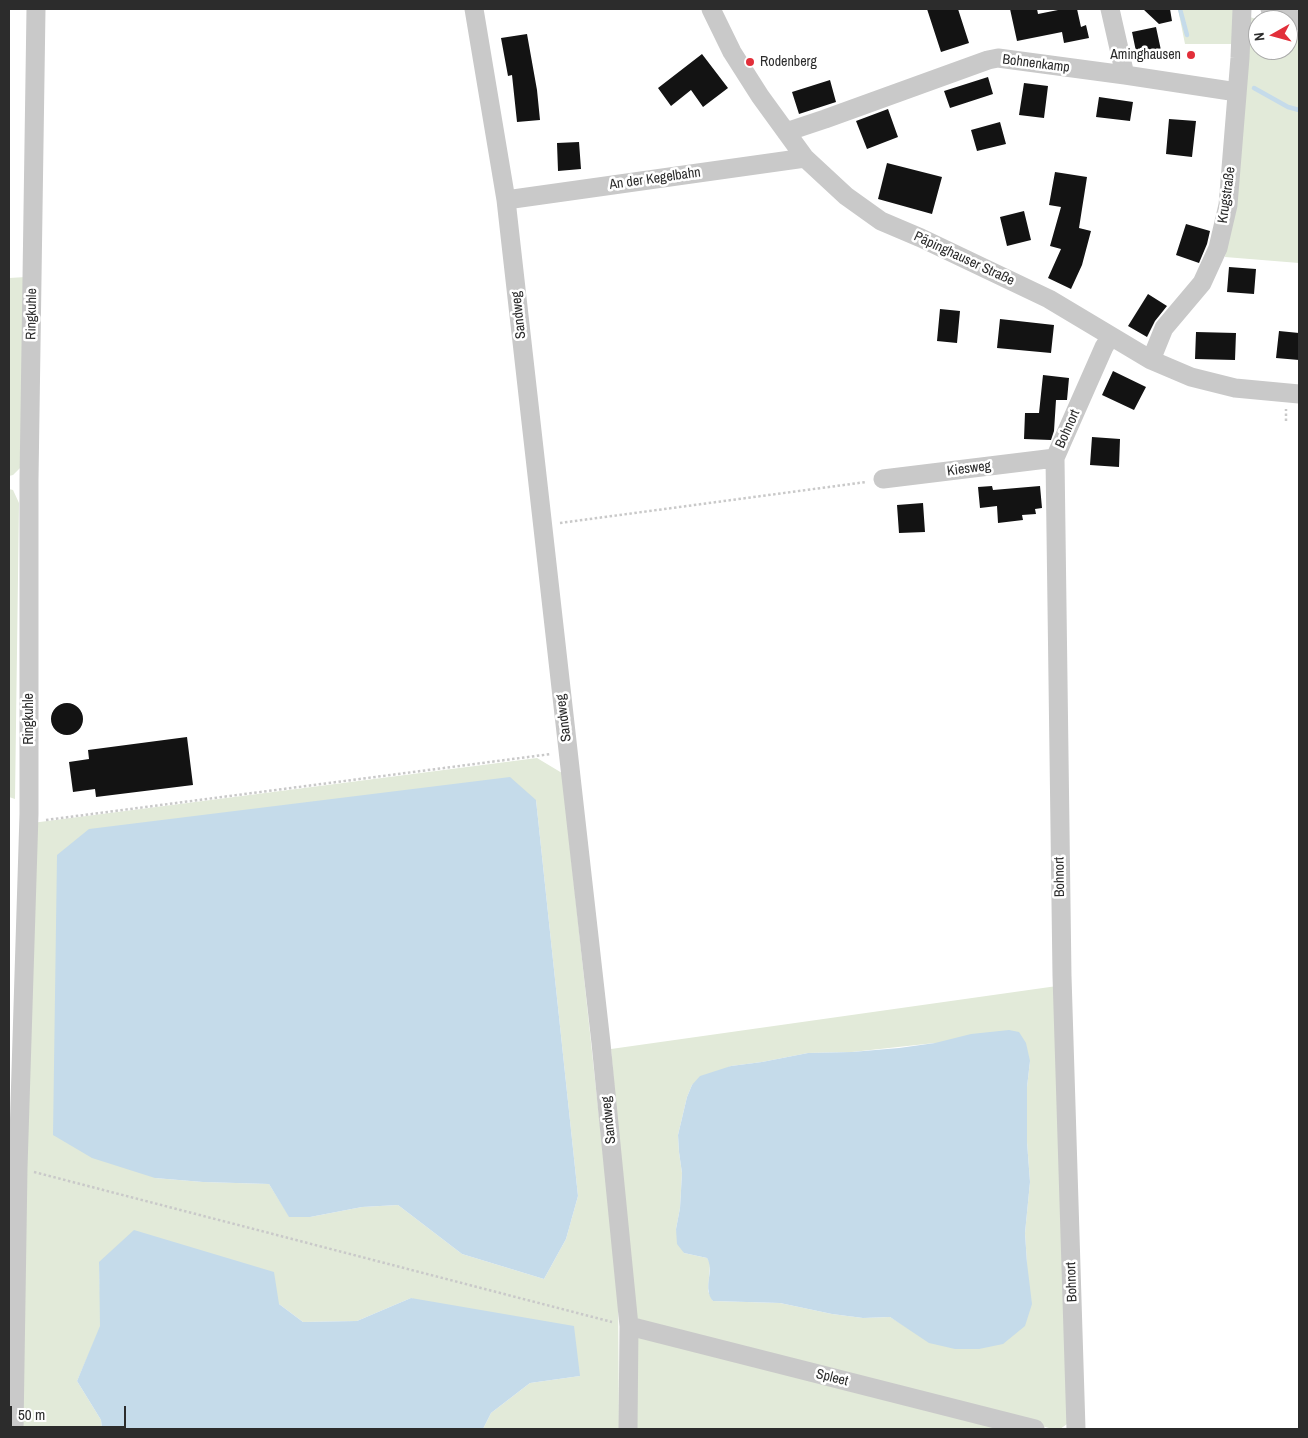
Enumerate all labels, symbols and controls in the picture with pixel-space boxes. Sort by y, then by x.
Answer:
north arrow [1248,10,1298,60]
text: N [1250,31,1269,42]
place label: Aminghausen [1110,47,1181,63]
marker: Aminghausen [1185,49,1197,61]
street label: Bohnenkamp [1001,52,1071,76]
place label: Rodenberg [760,54,817,70]
marker: Rodenberg [744,56,756,68]
street label: An der Kegelbahn [608,164,702,194]
street label: Krugstraße [1215,166,1239,224]
street label: Päpinghauser Straße [911,228,1017,290]
street label: Ringkuhle [23,288,41,340]
street label: Sandweg [508,290,530,340]
street label: Bohnort [1052,407,1084,451]
street label: Kiesweg [946,458,992,480]
street label: Ringkuhle [21,693,37,745]
street label: Sandweg [553,693,575,743]
street label: Bohnort [1051,857,1069,897]
street label: Sandweg [598,1095,620,1145]
street label: Bohnort [1063,1262,1081,1302]
street label: Spleet [814,1366,850,1390]
scale bar [12,1396,129,1428]
text: 50 m [18,1404,45,1425]

